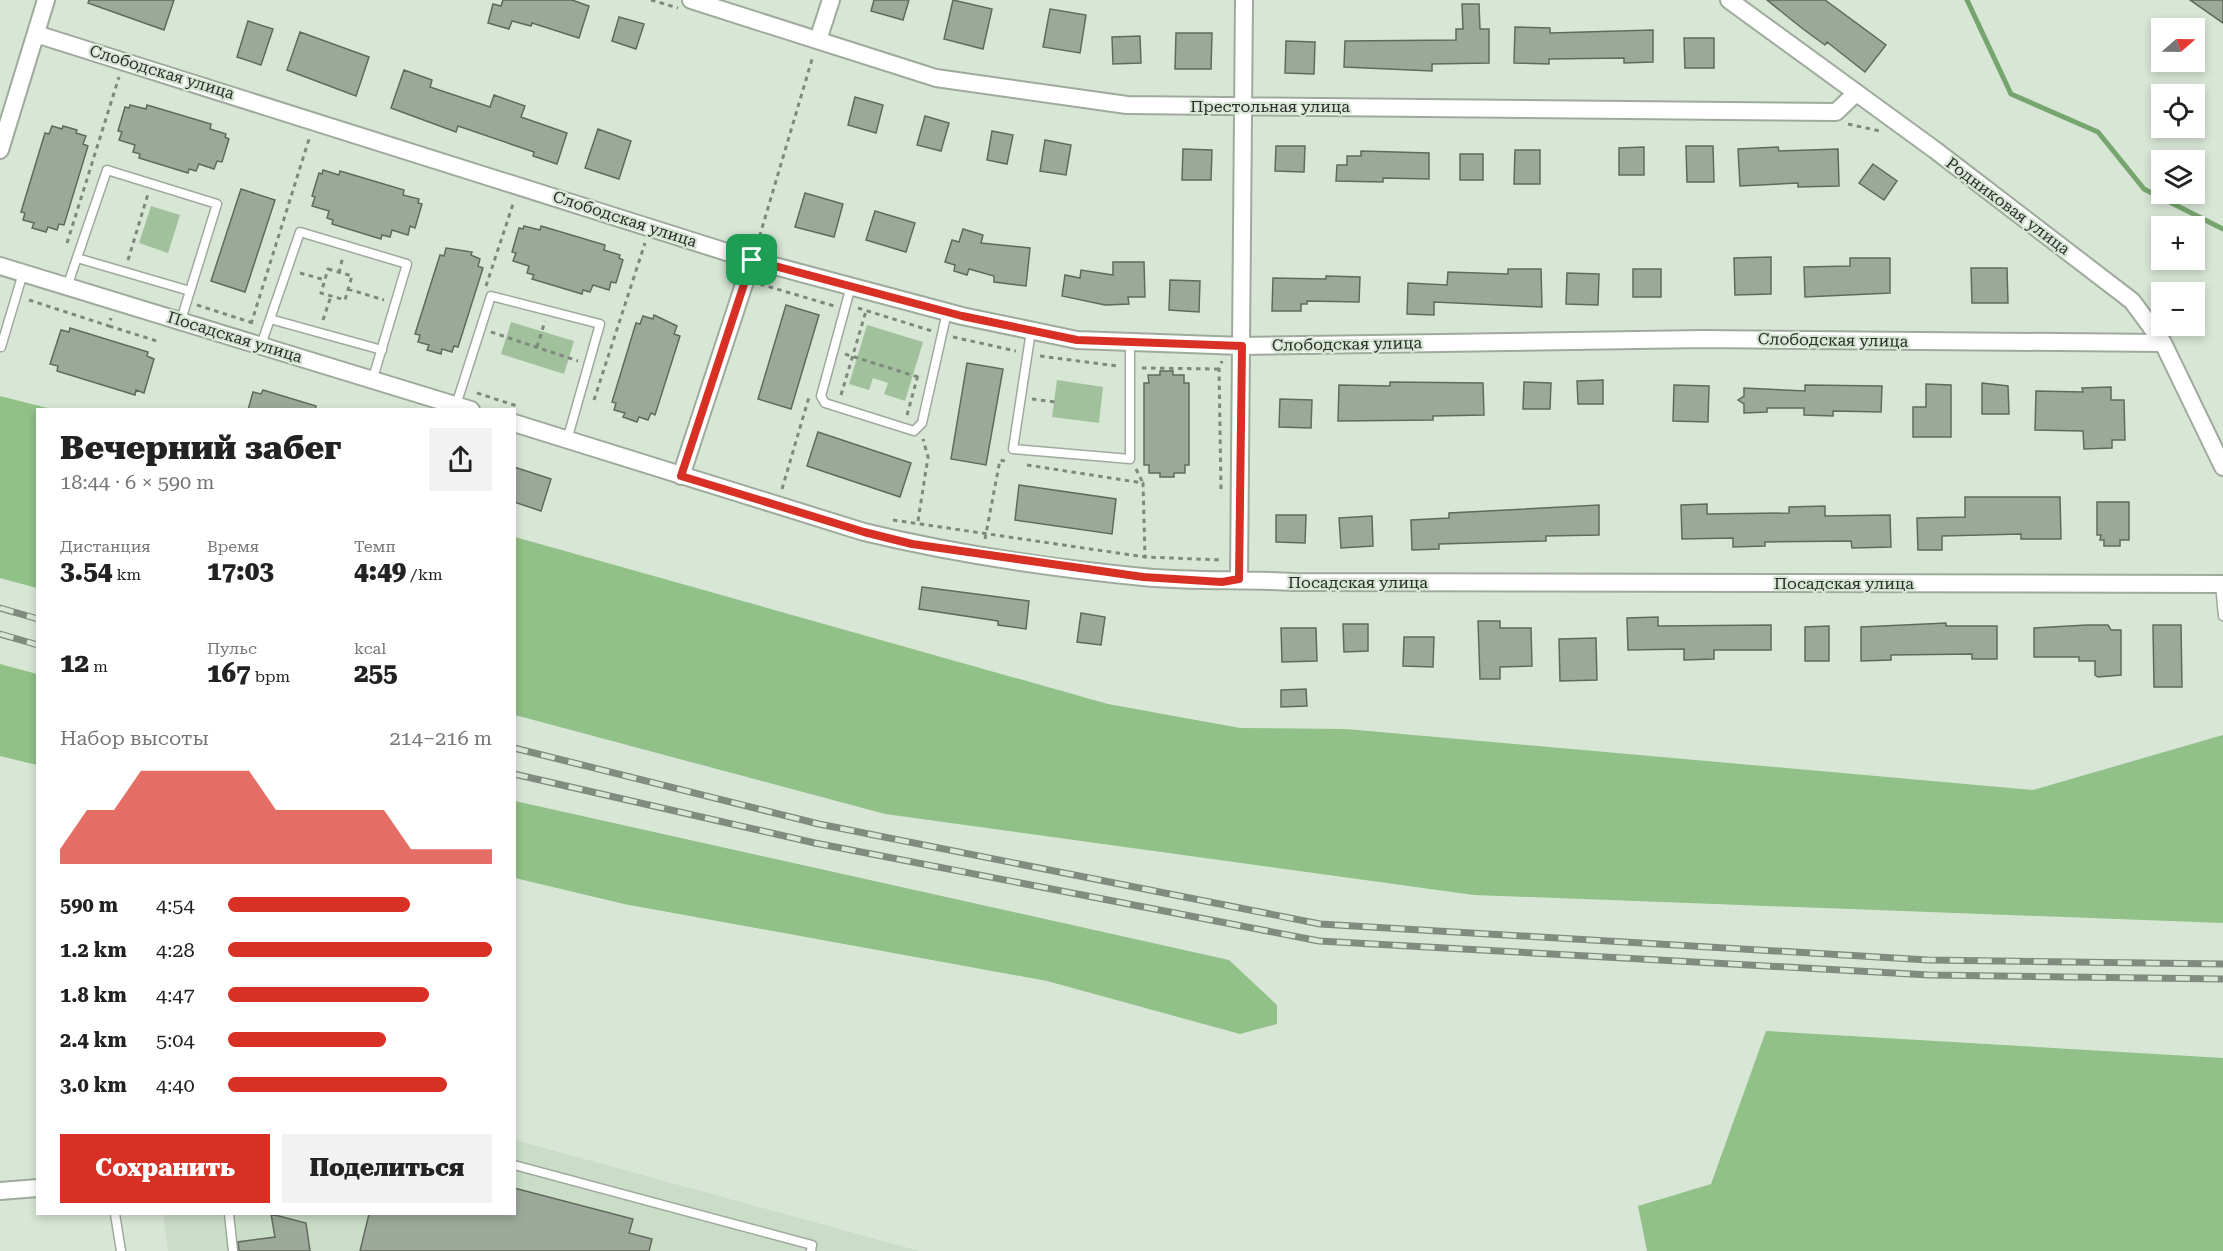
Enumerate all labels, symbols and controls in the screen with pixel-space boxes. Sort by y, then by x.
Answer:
north arrow [2151,18,2205,72]
map controls [2151,18,2205,336]
street label: Слободская улица [87,41,237,103]
button: locate [2151,84,2205,138]
street label: Престольная улица [1190,97,1350,116]
button: layers [2151,150,2205,204]
street label: Родниковая улица [1942,153,2074,259]
street label: Слободская улица [551,187,700,251]
button: + [2151,216,2205,270]
pin [726,234,777,285]
icon: arrive [735,243,768,276]
button: − [2151,282,2205,336]
street label: Посадская улица [165,307,305,367]
street label: Слободская улица [1758,329,1909,351]
street label: Слободская улица [1272,333,1423,355]
text: Вечерний забег [60,428,341,467]
button: share [429,428,492,491]
text: 18:44 · 6 × 590 m [60,470,215,494]
text: Дистанция [60,537,151,556]
text: Время [207,537,259,556]
text: Темп [354,537,396,556]
text: 3.54 [60,556,112,586]
text: 17:03 [207,556,274,586]
text: 4:49 [354,556,406,586]
text: km [112,565,141,584]
text: /km [406,565,443,584]
street label: Посадская улица [1288,573,1428,592]
street label: Посадская улица [1774,574,1914,593]
text: Пульс [207,639,257,658]
text: kcal [354,639,386,658]
text: 12 [60,648,89,678]
text: m [89,657,108,676]
text: 167 [207,658,251,688]
text: 255 [354,658,398,688]
text: bpm [251,667,290,686]
text: Набор высоты [60,726,209,750]
text: 214–216 m [389,726,492,750]
text: 590 m [60,893,118,917]
text: 4:54 [156,893,195,917]
text: 1.2 km [60,938,127,962]
text: 4:28 [156,938,195,962]
text: 1.8 km [60,983,127,1007]
text: 4:47 [156,983,195,1007]
text: 2.4 km [60,1028,127,1052]
text: 5:04 [156,1028,195,1052]
text: 3.0 km [60,1073,127,1097]
text: 4:40 [156,1073,195,1097]
button: Сохранить [60,1134,270,1203]
button: Поделиться [282,1134,492,1203]

